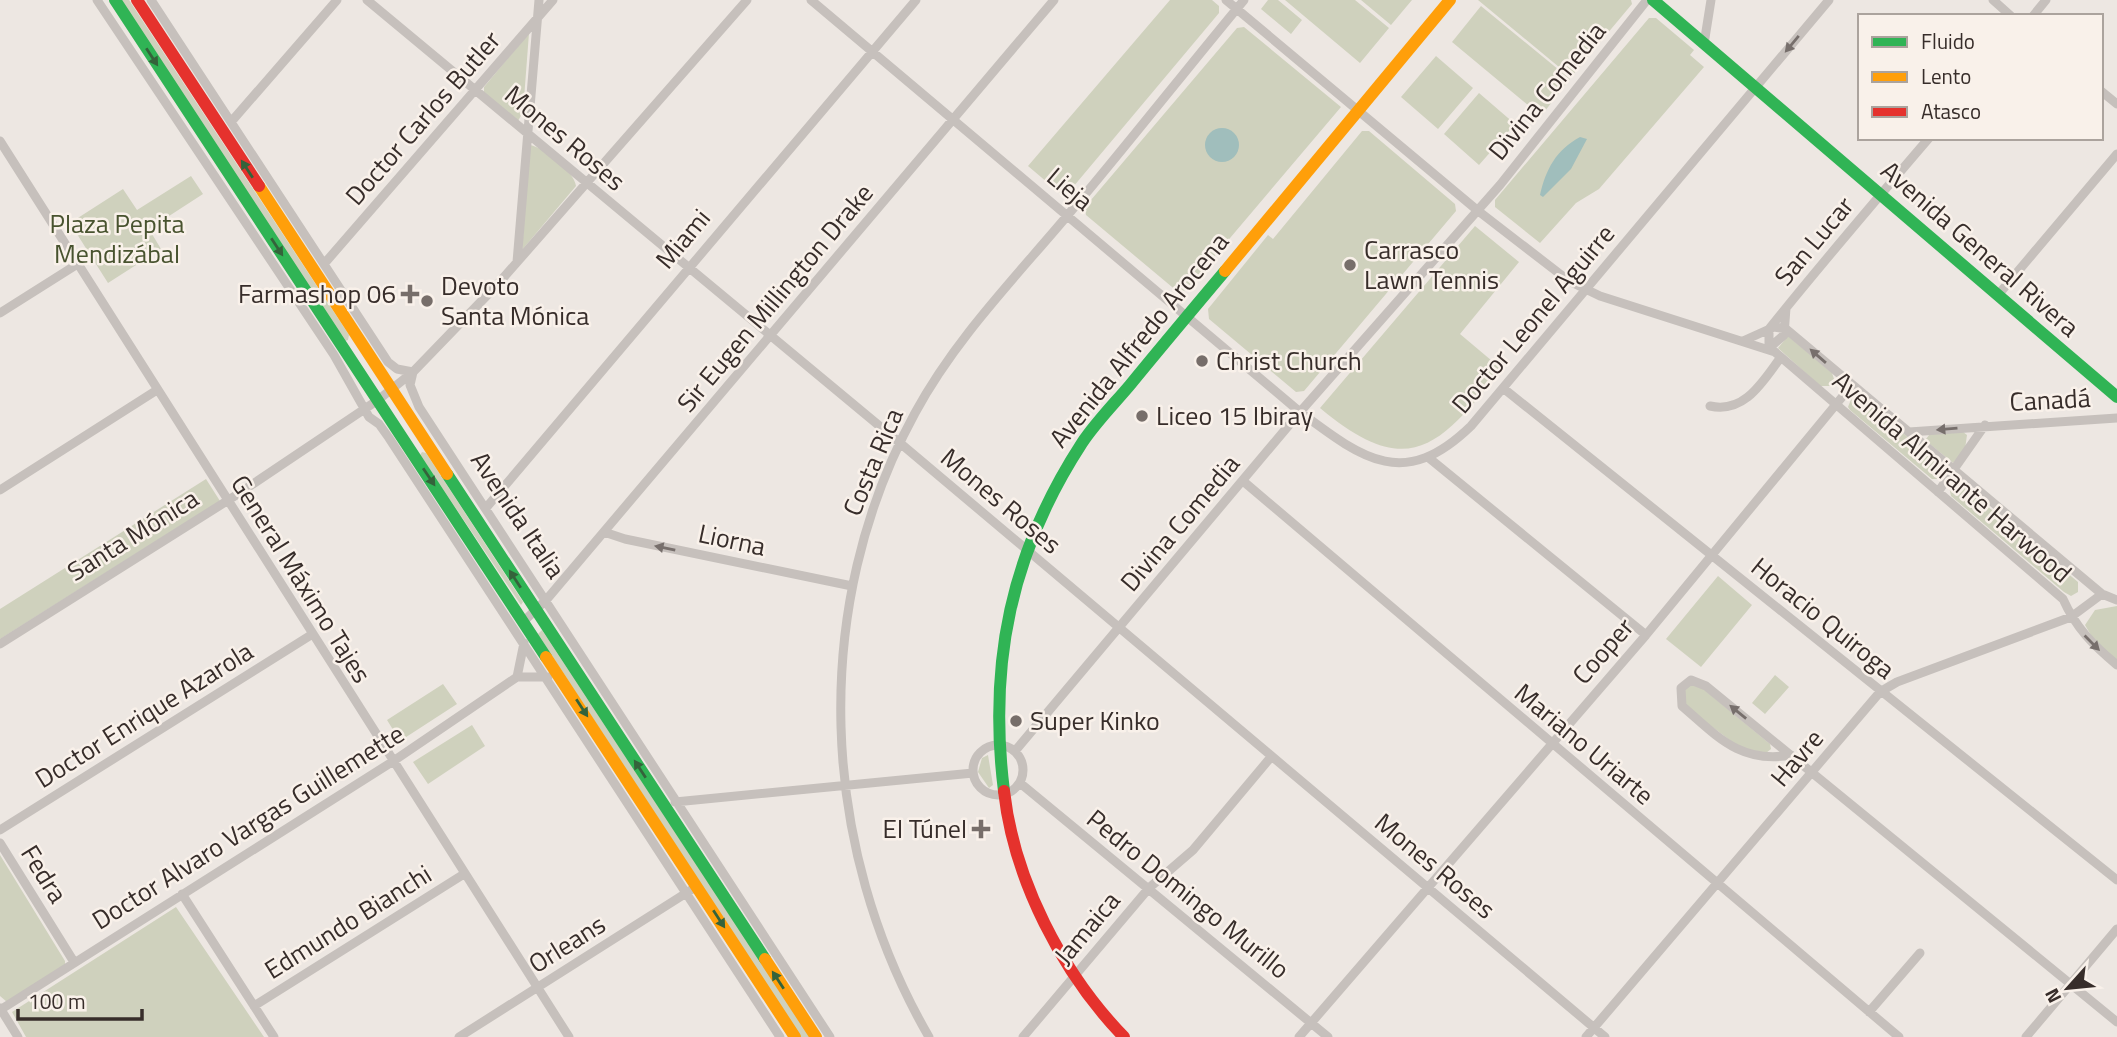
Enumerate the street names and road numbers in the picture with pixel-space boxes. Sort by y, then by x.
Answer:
street label: Divina Comedia [1478,13,1615,168]
street label: Doctor Carlos Butler [336,22,510,214]
street label: Mones Roses [496,75,634,200]
street label: Avenida General Rivera [1873,151,2088,346]
street label: Lieja [1039,158,1102,220]
street label: Sir Eugen Millington Drake [667,175,882,420]
street label: San Lucar [1765,187,1863,294]
street label: Miami [646,200,719,277]
street label: Doctor Leonel Aguirre [1442,216,1624,422]
street label: Avenida Alfredo Arocena [1039,224,1238,456]
street label: Avenida Almirante Harwood [1824,362,2081,592]
street label: Canadá [2009,378,2091,421]
street label: Costa Rica [832,402,913,522]
street label: Mones Roses [932,438,1070,563]
street label: Avenida Italia [461,443,575,586]
street label: Divina Comedia [1111,446,1249,600]
street label: General Máximo Tajes [222,467,381,690]
street label: Santa Mónica [60,479,206,590]
street label: Liorna [695,513,769,566]
street label: Horacio Quiroga [1743,547,1904,688]
street label: Cooper [1563,609,1643,693]
street label: Doctor Enrique Azarola [27,632,260,798]
street label: Mariano Uriarte [1506,673,1663,814]
street label: Doctor Alvaro Vargas Guillemette [84,714,411,939]
street label: Havre [1761,720,1832,795]
street label: Pedro Domingo Murillo [1078,799,1298,988]
street label: Mones Roses [1366,803,1504,928]
street label: Fedra [11,837,77,910]
street label: Edmundo Bianchi [257,855,439,989]
street label: Jamaica [1044,882,1129,973]
street label: Orleans [521,905,613,982]

